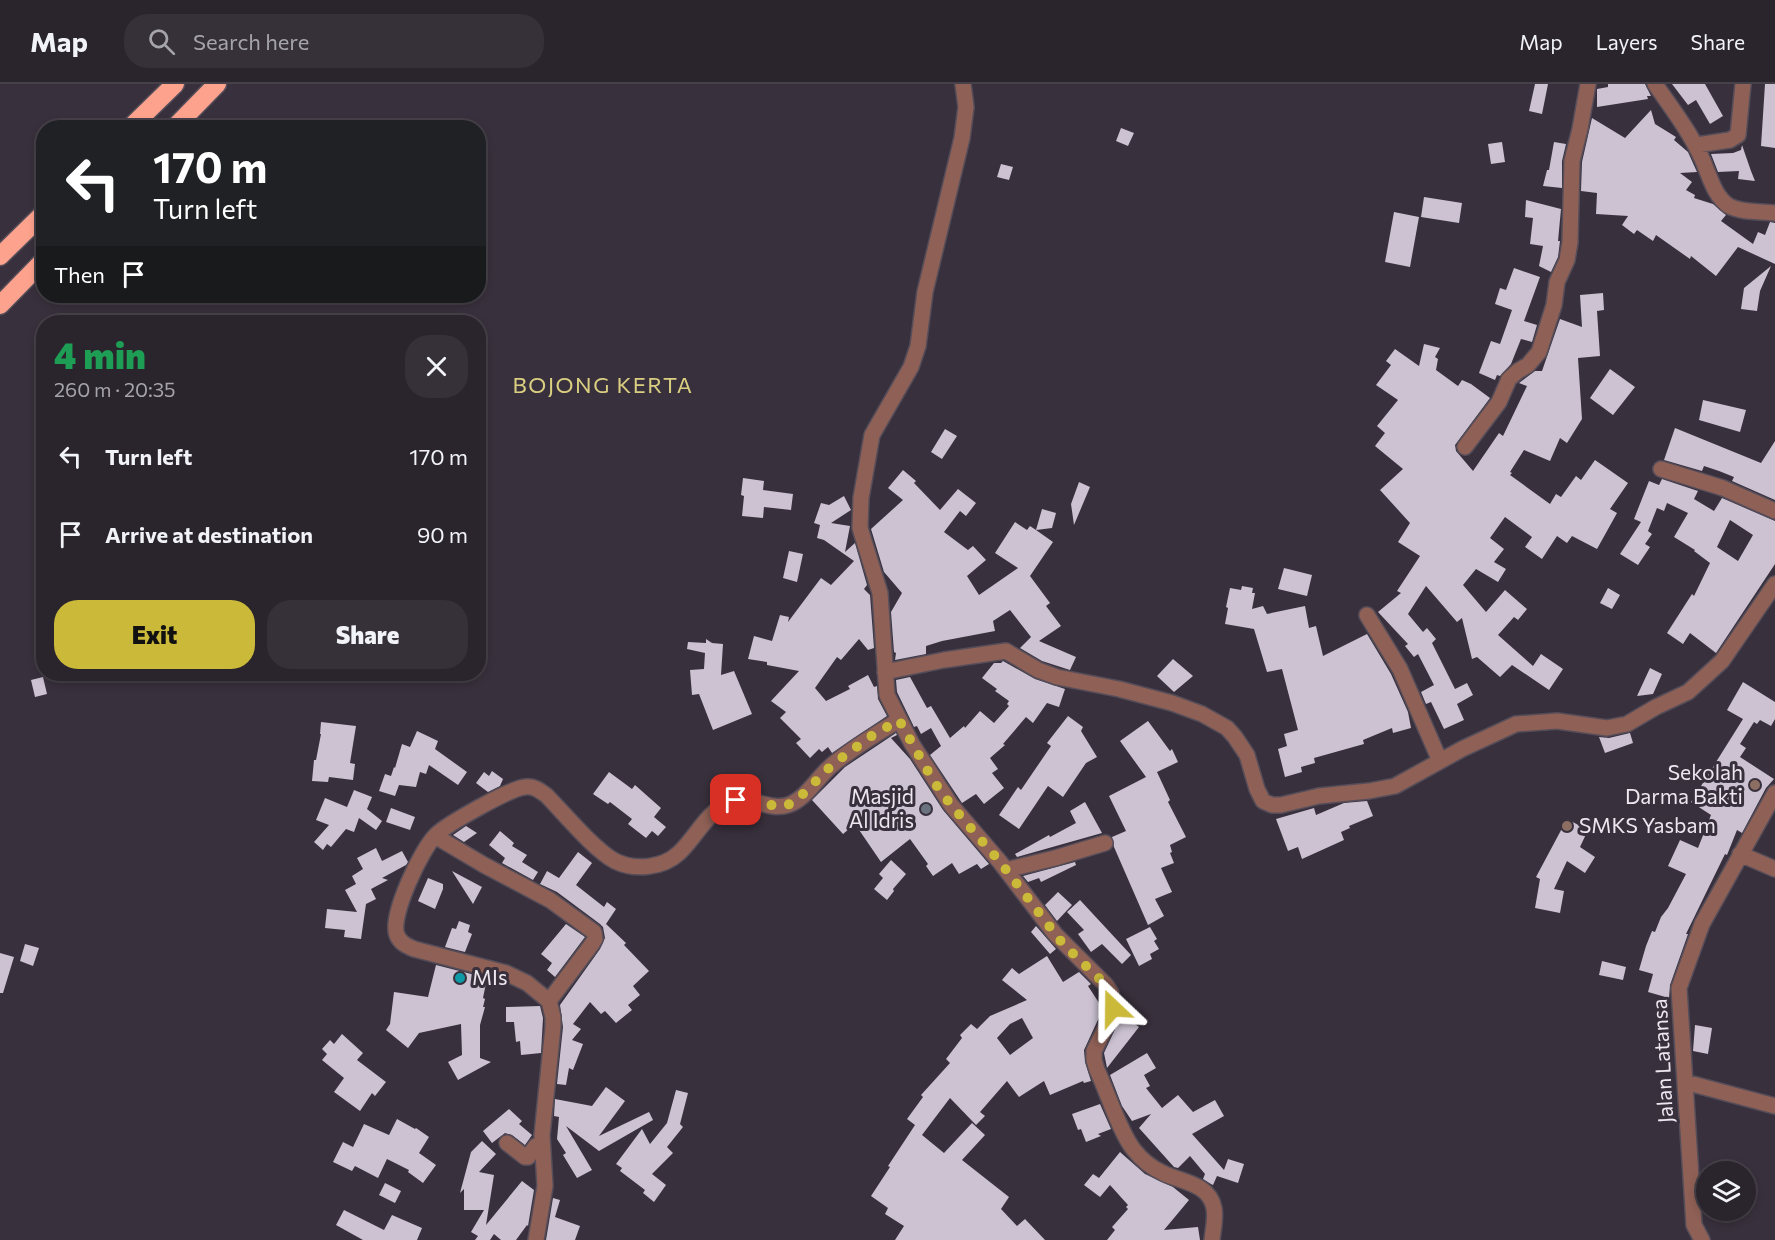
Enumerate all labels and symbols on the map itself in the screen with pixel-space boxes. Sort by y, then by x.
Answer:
district label: BOJONG KERTA [513,371,693,398]
place label: Sekolah Darma Bakti [1625,759,1743,808]
pin [710,774,761,825]
marker: Sekolah Darma Bakti [1748,778,1762,792]
place label: Masjid Al Idris [849,783,914,832]
marker: Masjid Al Idris [919,802,933,816]
place label: SMKS Yasbam [1579,812,1716,837]
marker: SMKS Yasbam [1560,819,1574,833]
place label: MIs [472,964,508,989]
marker: MIs [453,971,467,985]
position arrow [1081,976,1145,1040]
street label: Jalan Latansa [1646,998,1677,1124]

